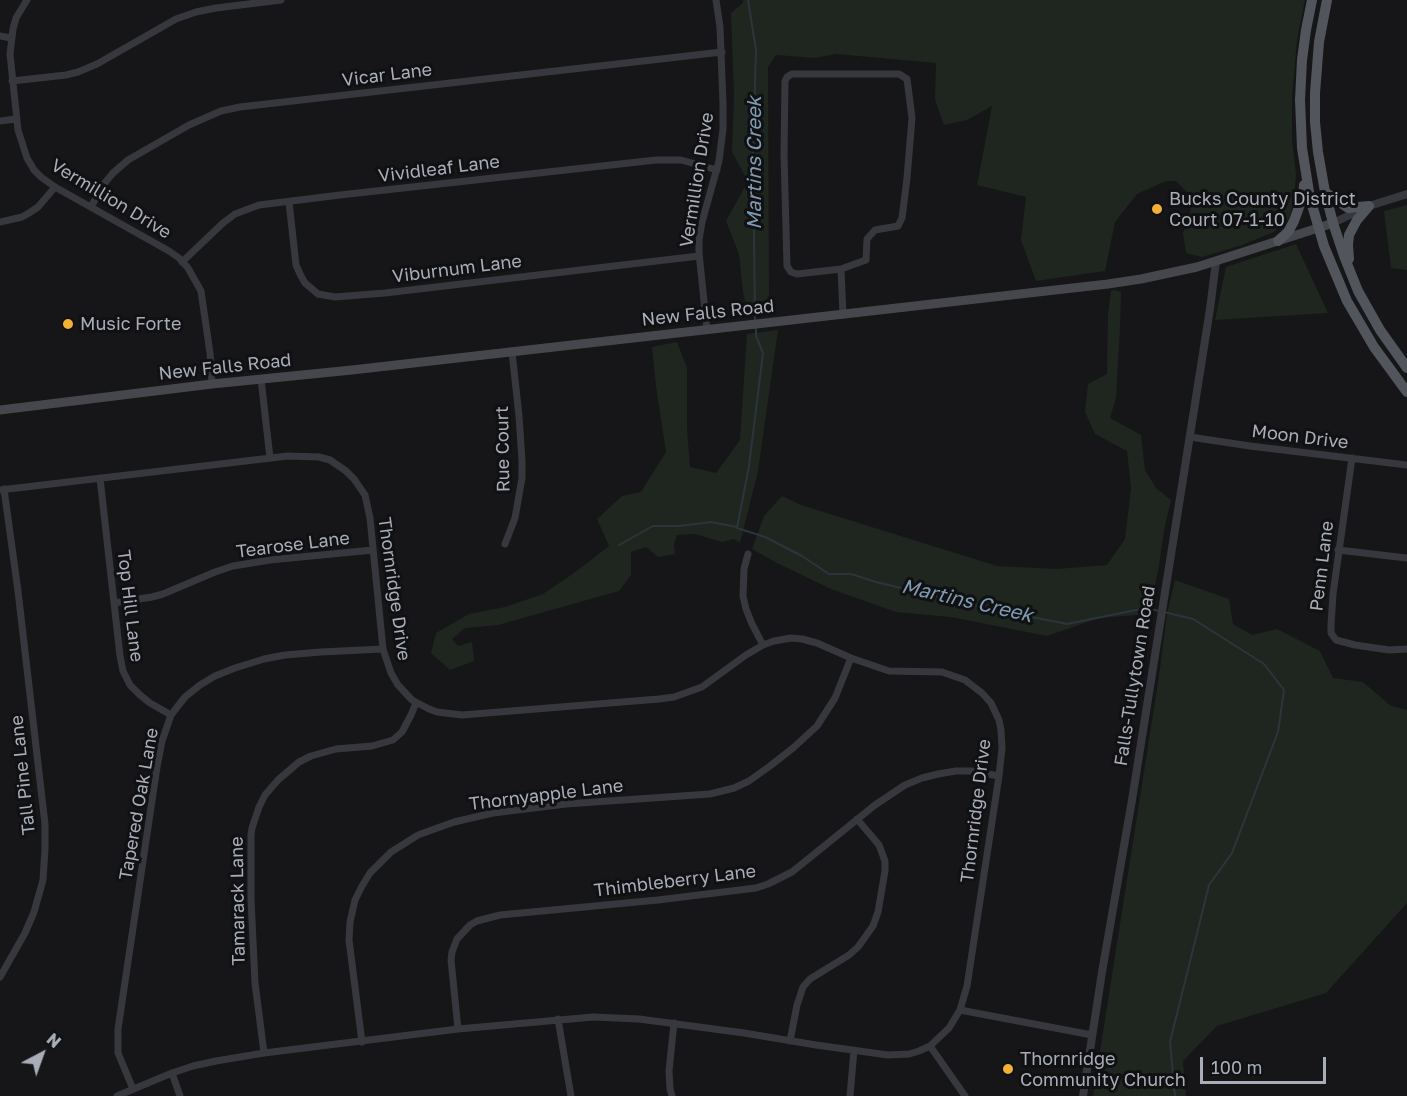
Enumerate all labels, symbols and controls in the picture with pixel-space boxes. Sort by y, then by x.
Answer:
street label: Vicar Lane [341,59,433,91]
water label: Martins Creek [743,96,767,230]
street label: Vermillion Drive [676,111,718,249]
street label: Vividleaf Lane [377,151,501,187]
street label: Vermillion Drive [47,155,175,243]
place label: Bucks County District Court 07-1-10 [1169,188,1356,230]
marker: Bucks County District Court 07-1-10 [1150,202,1164,216]
street label: Viburnum Lane [391,250,523,288]
street label: New Falls Road [641,295,775,331]
place label: Music Forte [80,313,181,335]
marker: Music Forte [61,317,75,331]
street label: New Falls Road [158,349,292,385]
street label: Rue Court [491,406,515,492]
street label: Moon Drive [1250,420,1350,454]
street label: Thornridge Drive [373,516,415,662]
street label: Penn Lane [1306,520,1338,612]
street label: Tearose Lane [235,527,351,563]
street label: Top Hill Lane [112,549,148,663]
water label: Martins Creek [899,574,1035,628]
street label: Falls-Tullytown Road [1110,584,1160,768]
street label: Tall Pine Lane [6,714,40,836]
street label: Tapered Oak Lane [115,726,163,882]
street label: Thornridge Drive [956,738,996,884]
street label: Thornyapple Lane [468,775,624,815]
street label: Tamarack Lane [226,836,250,966]
street label: Thimbleberry Lane [593,860,757,902]
north arrow [12,1024,72,1084]
text: N [43,1029,65,1052]
scale bar [1203,1045,1329,1083]
place label: Thornridge Community Church [1020,1048,1186,1090]
text: 100 m [1211,1056,1262,1078]
marker: Thornridge Community Church [1001,1062,1015,1076]

